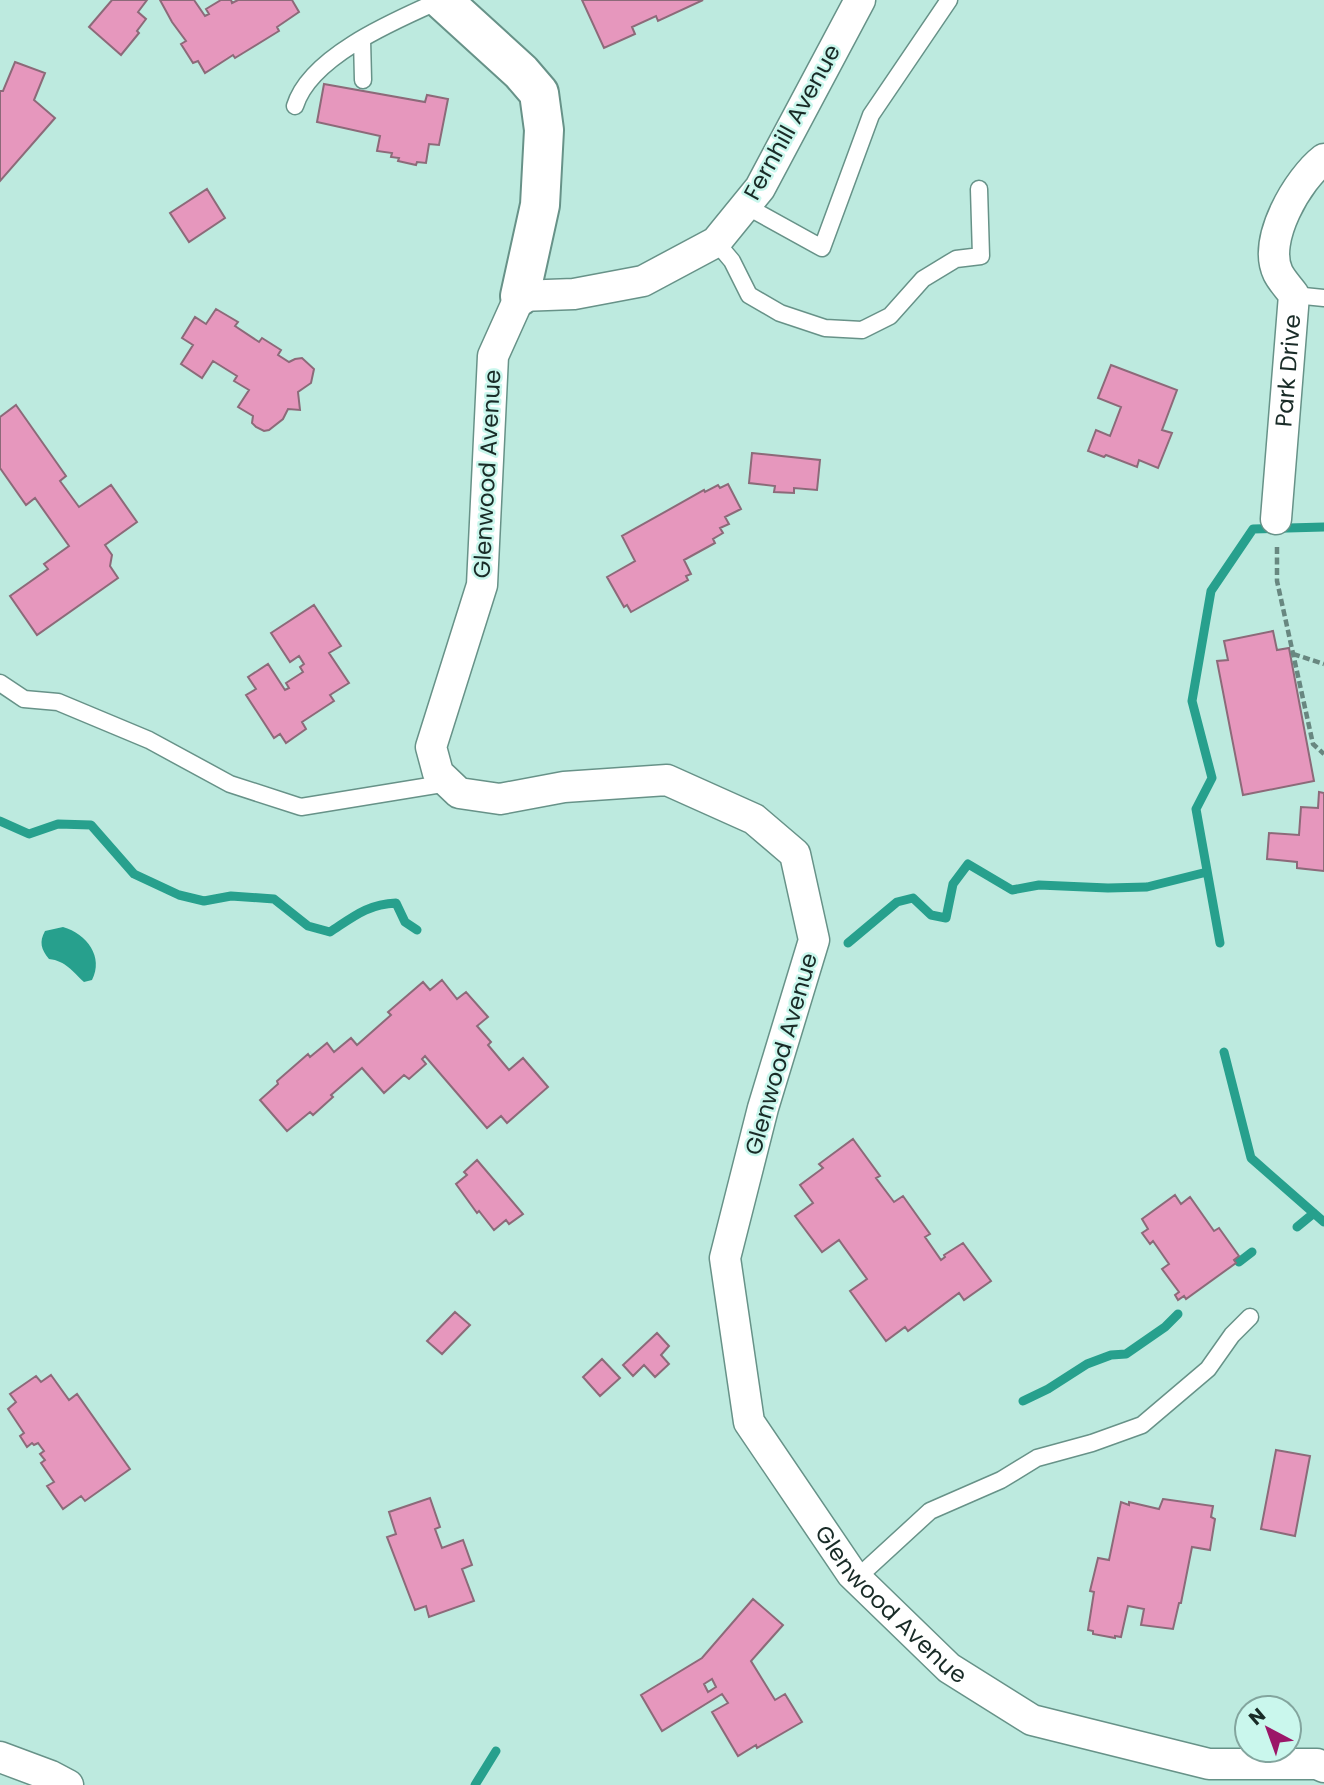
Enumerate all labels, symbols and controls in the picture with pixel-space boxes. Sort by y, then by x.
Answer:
street label: Fernhill Avenue [736,38,848,206]
street label: Park Drive [1267,313,1308,428]
street label: Glenwood Avenue [466,369,508,579]
street label: Glenwood Avenue [737,949,825,1159]
street label: Glenwood Avenue [807,1519,973,1691]
north arrow [1233,1694,1303,1764]
text: N [1243,1702,1271,1731]

